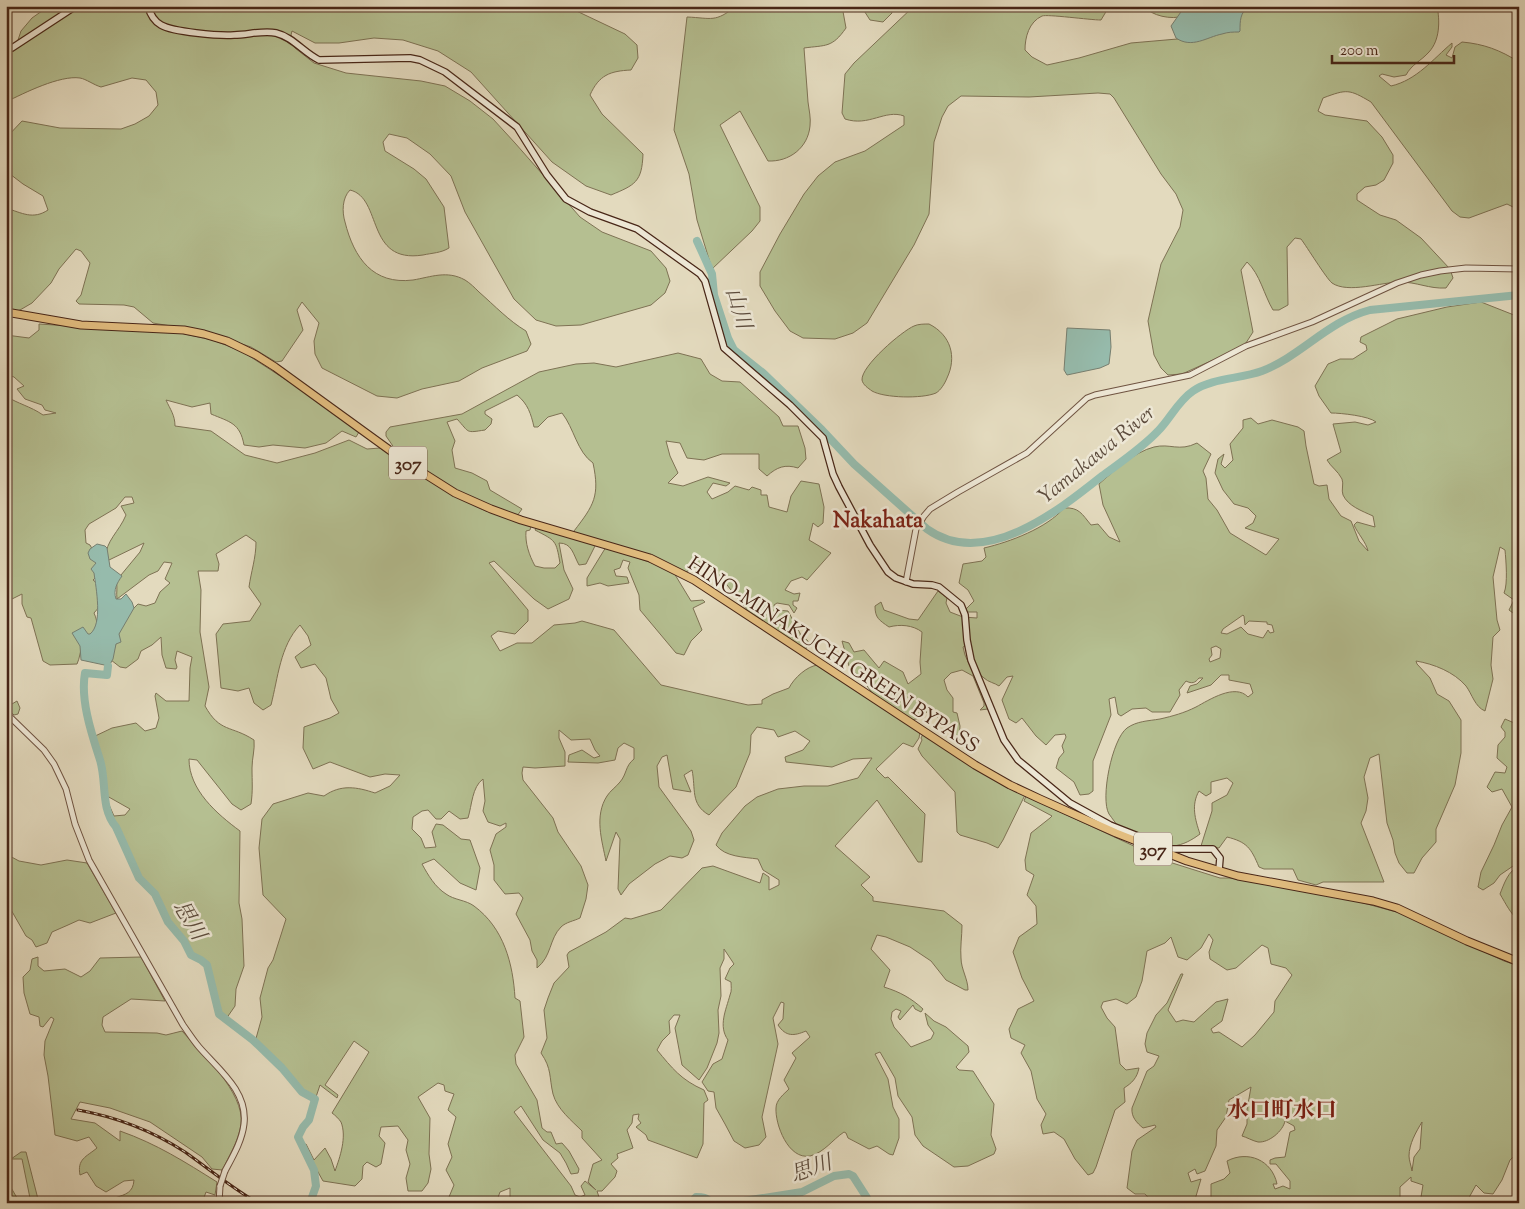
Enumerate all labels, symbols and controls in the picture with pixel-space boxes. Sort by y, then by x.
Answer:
scale bar [1332,32,1455,64]
text: 200 m [1340,41,1379,62]
water label: 山川 [717,284,758,335]
water label: Yamakawa River [1032,399,1163,512]
road number: 307 [389,446,427,479]
district label: Nakahata [833,506,924,538]
street label: HINO-MINAKUCHI GREEN BYPASS [681,551,984,762]
road number: 307 [1134,832,1172,866]
water label: 思川 [165,895,213,948]
district label: 水口町水口 [1227,1096,1337,1128]
water label: 思川 [787,1148,838,1191]

